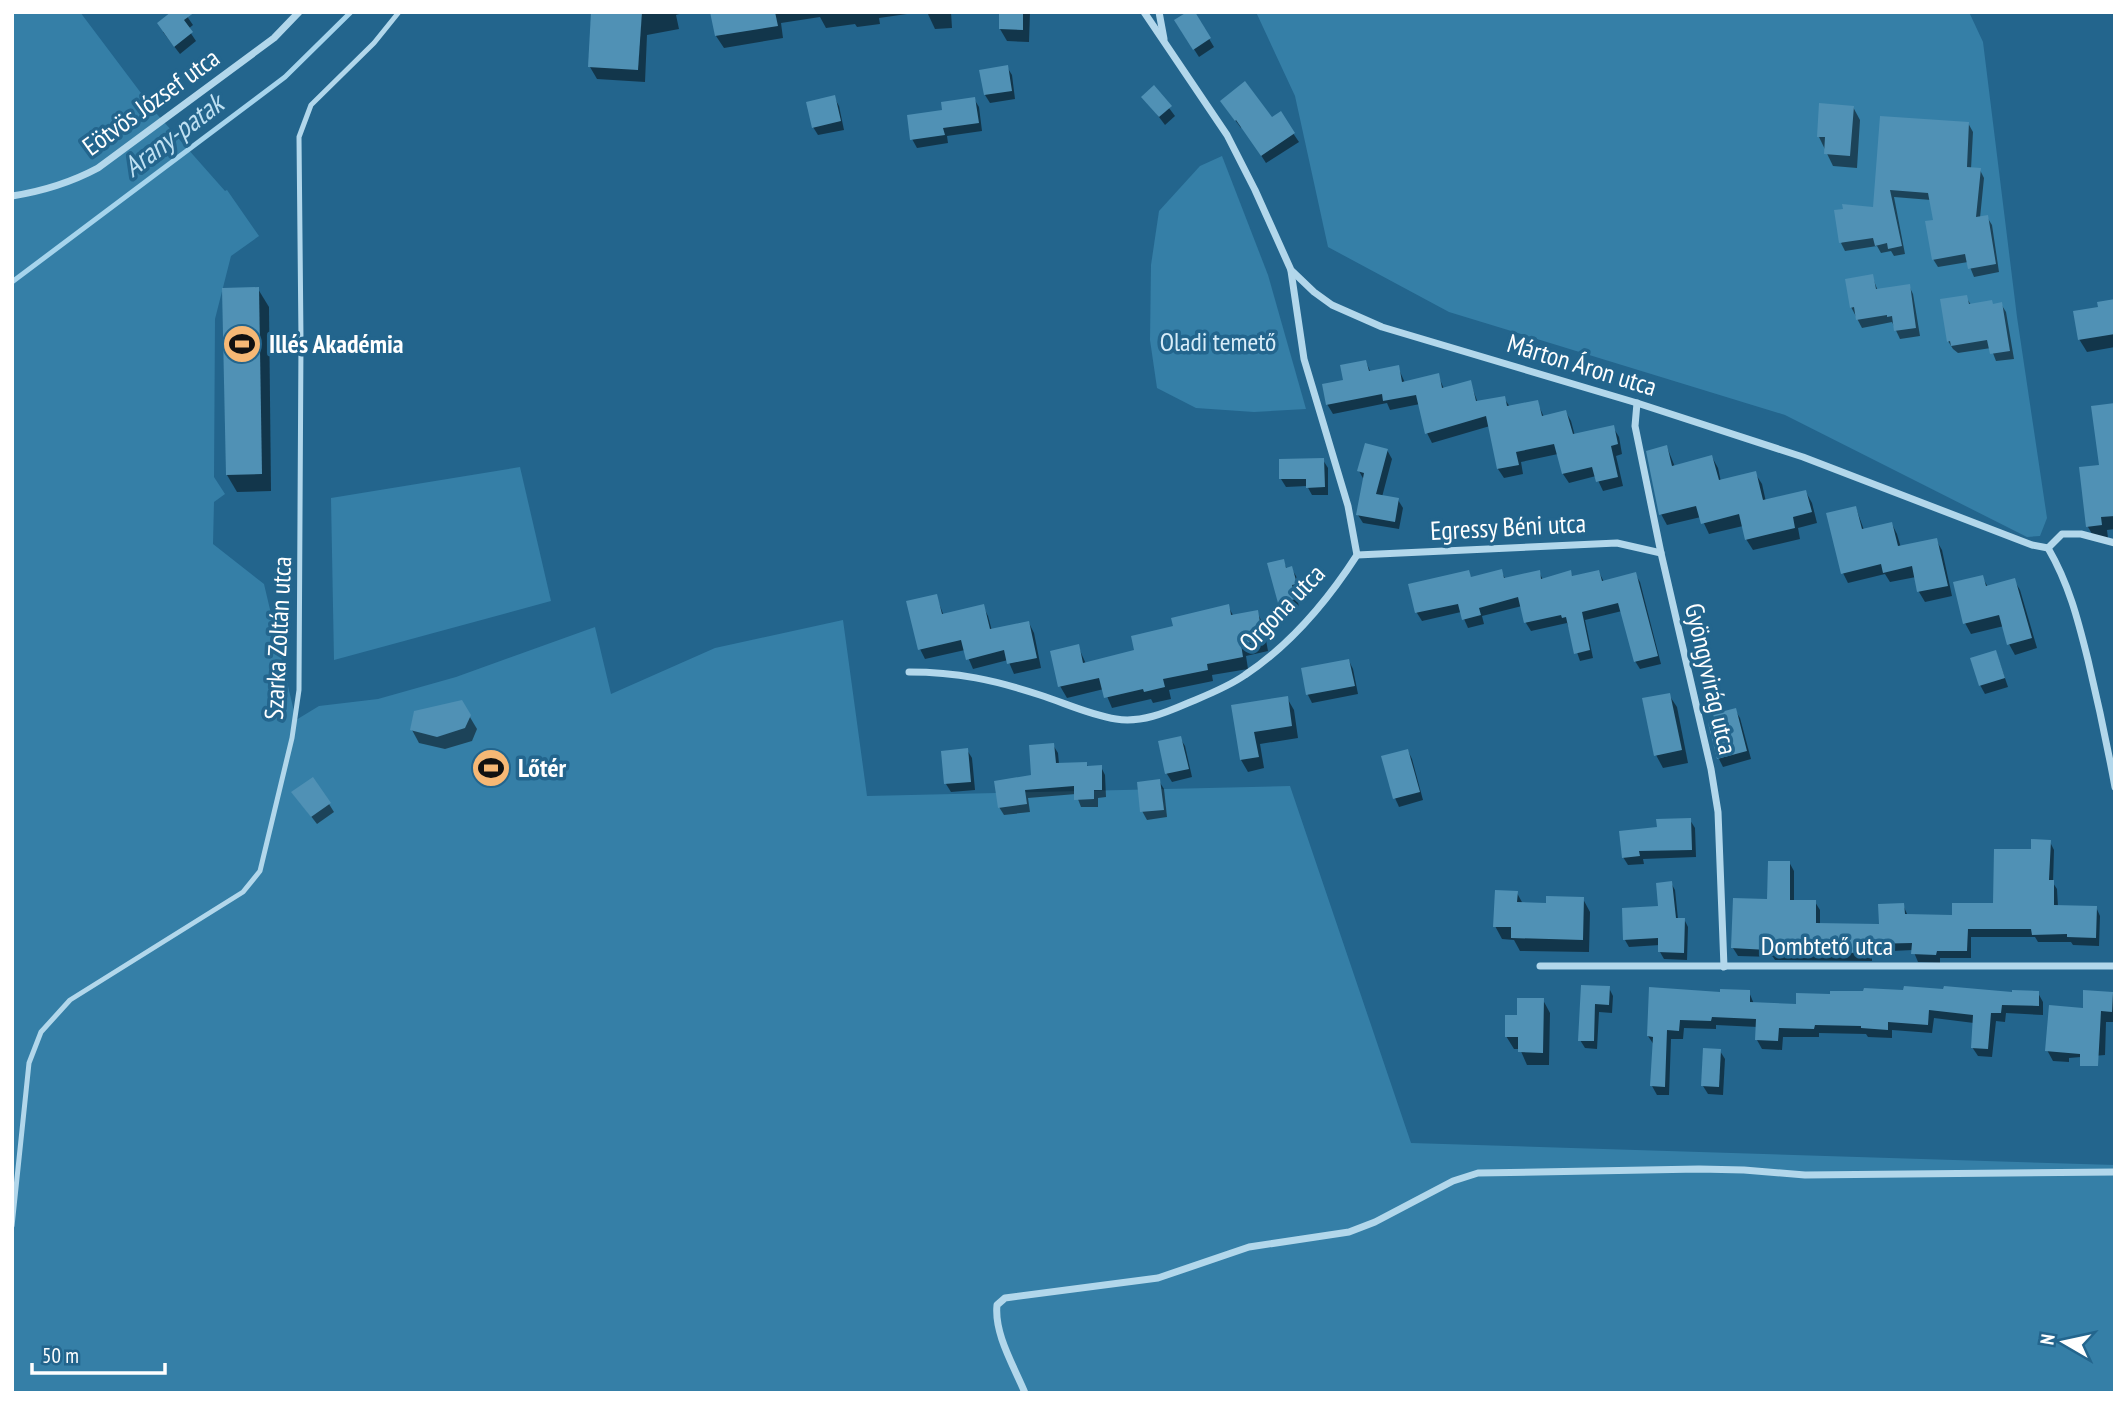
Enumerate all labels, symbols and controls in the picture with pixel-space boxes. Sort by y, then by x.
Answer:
street label: Eötvös József utca [76,41,226,162]
water label: Arany-patak [115,83,233,184]
sports icon: Illés Akadémia [221,323,263,365]
park label: Oladi temető [1160,325,1276,358]
street label: Márton Áron utca [1503,326,1661,403]
place label: Illés Akadémia [269,327,404,360]
street label: Egressy Béni utca [1429,506,1587,547]
street label: Szarka Zoltán utca [257,555,298,721]
street label: Orgona utca [1232,557,1331,658]
street label: Gyöngyvirág utca [1678,600,1745,758]
sports icon: Lőtér [470,747,512,789]
place label: Lőtér [518,751,567,784]
street label: Dombtető utca [1761,929,1893,962]
north arrow [2029,1307,2099,1377]
scale bar [32,1332,164,1376]
text: N [2035,1332,2060,1346]
text: 50 m [42,1342,79,1369]

